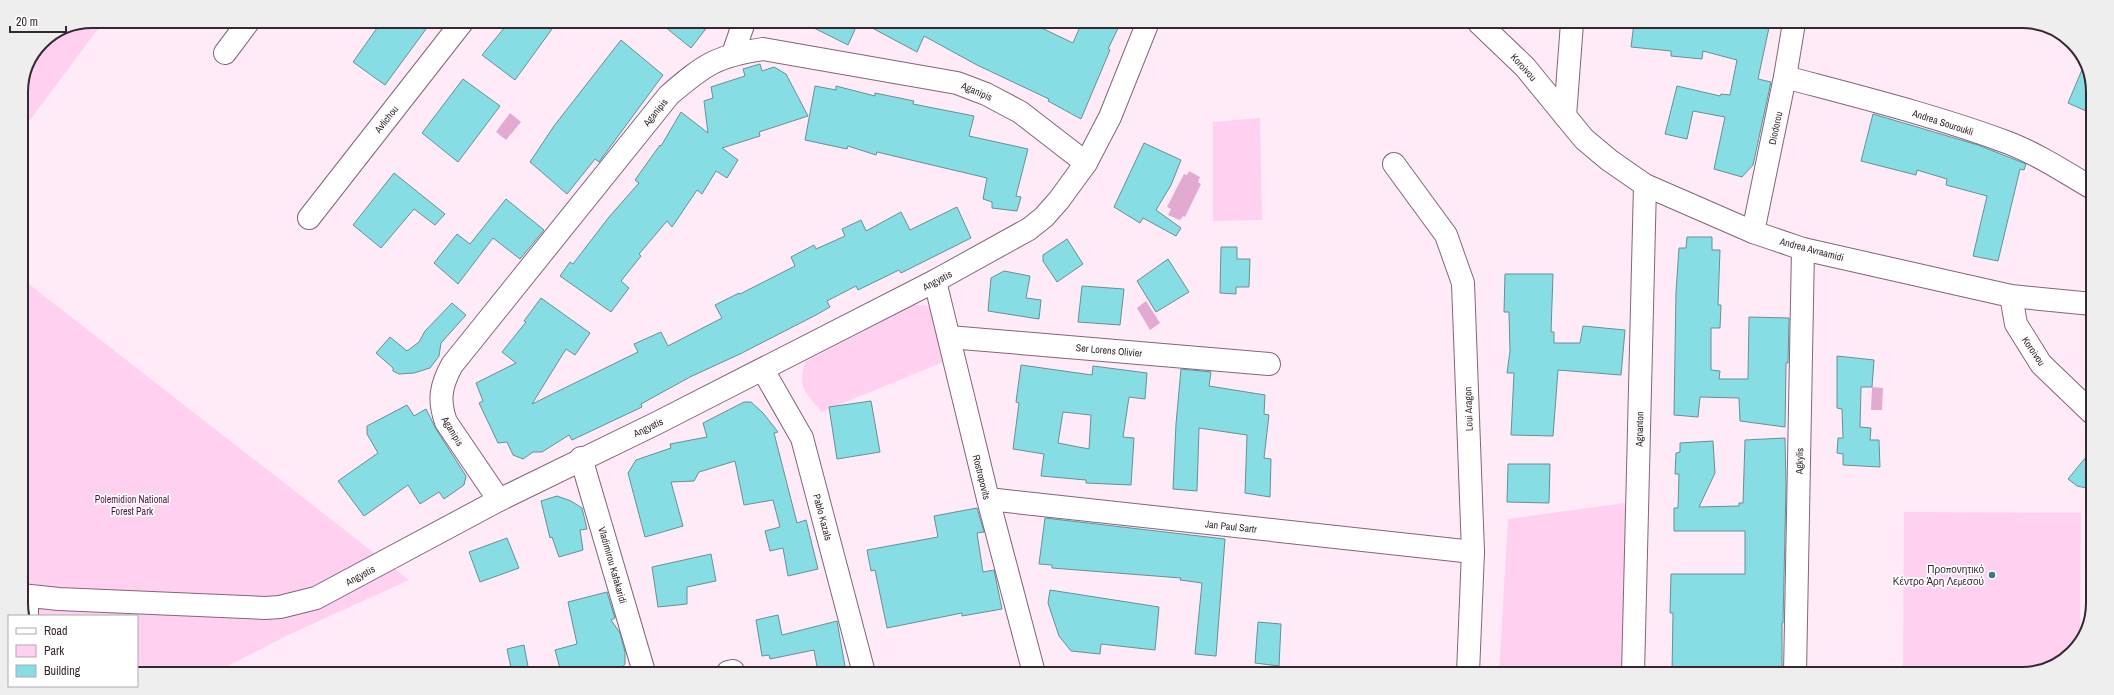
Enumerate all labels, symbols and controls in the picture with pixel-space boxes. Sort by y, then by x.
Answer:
scale bar [10,8,66,34]
text: 20 m [16,14,38,30]
street label: Koroivou [1508,51,1539,84]
street label: Aganipis [958,79,994,104]
street label: Aganipis [640,96,671,130]
street label: Avlichou [371,103,401,136]
street label: Andrea Souroukli [1910,106,1975,138]
street label: Diodorou [1766,110,1785,146]
street label: Andrea Avraamidi [1778,234,1845,264]
street label: Angystis [919,267,954,294]
street label: Koroivou [2019,334,2048,369]
street label: Ser Lorens Olivier [1075,341,1143,360]
street label: Loui Aragon [1461,387,1476,431]
street label: Agnanton [1633,411,1646,448]
street label: Aganipis [438,413,466,448]
street label: Angystis [630,415,665,440]
street label: Agkylis [1793,448,1806,475]
street label: Rostropovits [970,453,993,501]
street label: Pablo Kazals [810,492,835,542]
park label: Polemidion National Forest Park [95,493,169,518]
street label: Jan Paul Sartr [1204,517,1258,536]
street label: Vladimirou Kafakaridi [595,525,630,605]
street label: Angystis [342,562,377,589]
place label: Προπονητικό Κέντρο Άρη Λεμεσού [1893,563,1984,588]
marker: Προπονητικό Κέντρο Άρη Λεμεσού [1987,570,1997,580]
legend [8,615,138,687]
text: Road [44,623,68,639]
text: Park [44,643,64,659]
text: Building [44,663,81,679]

